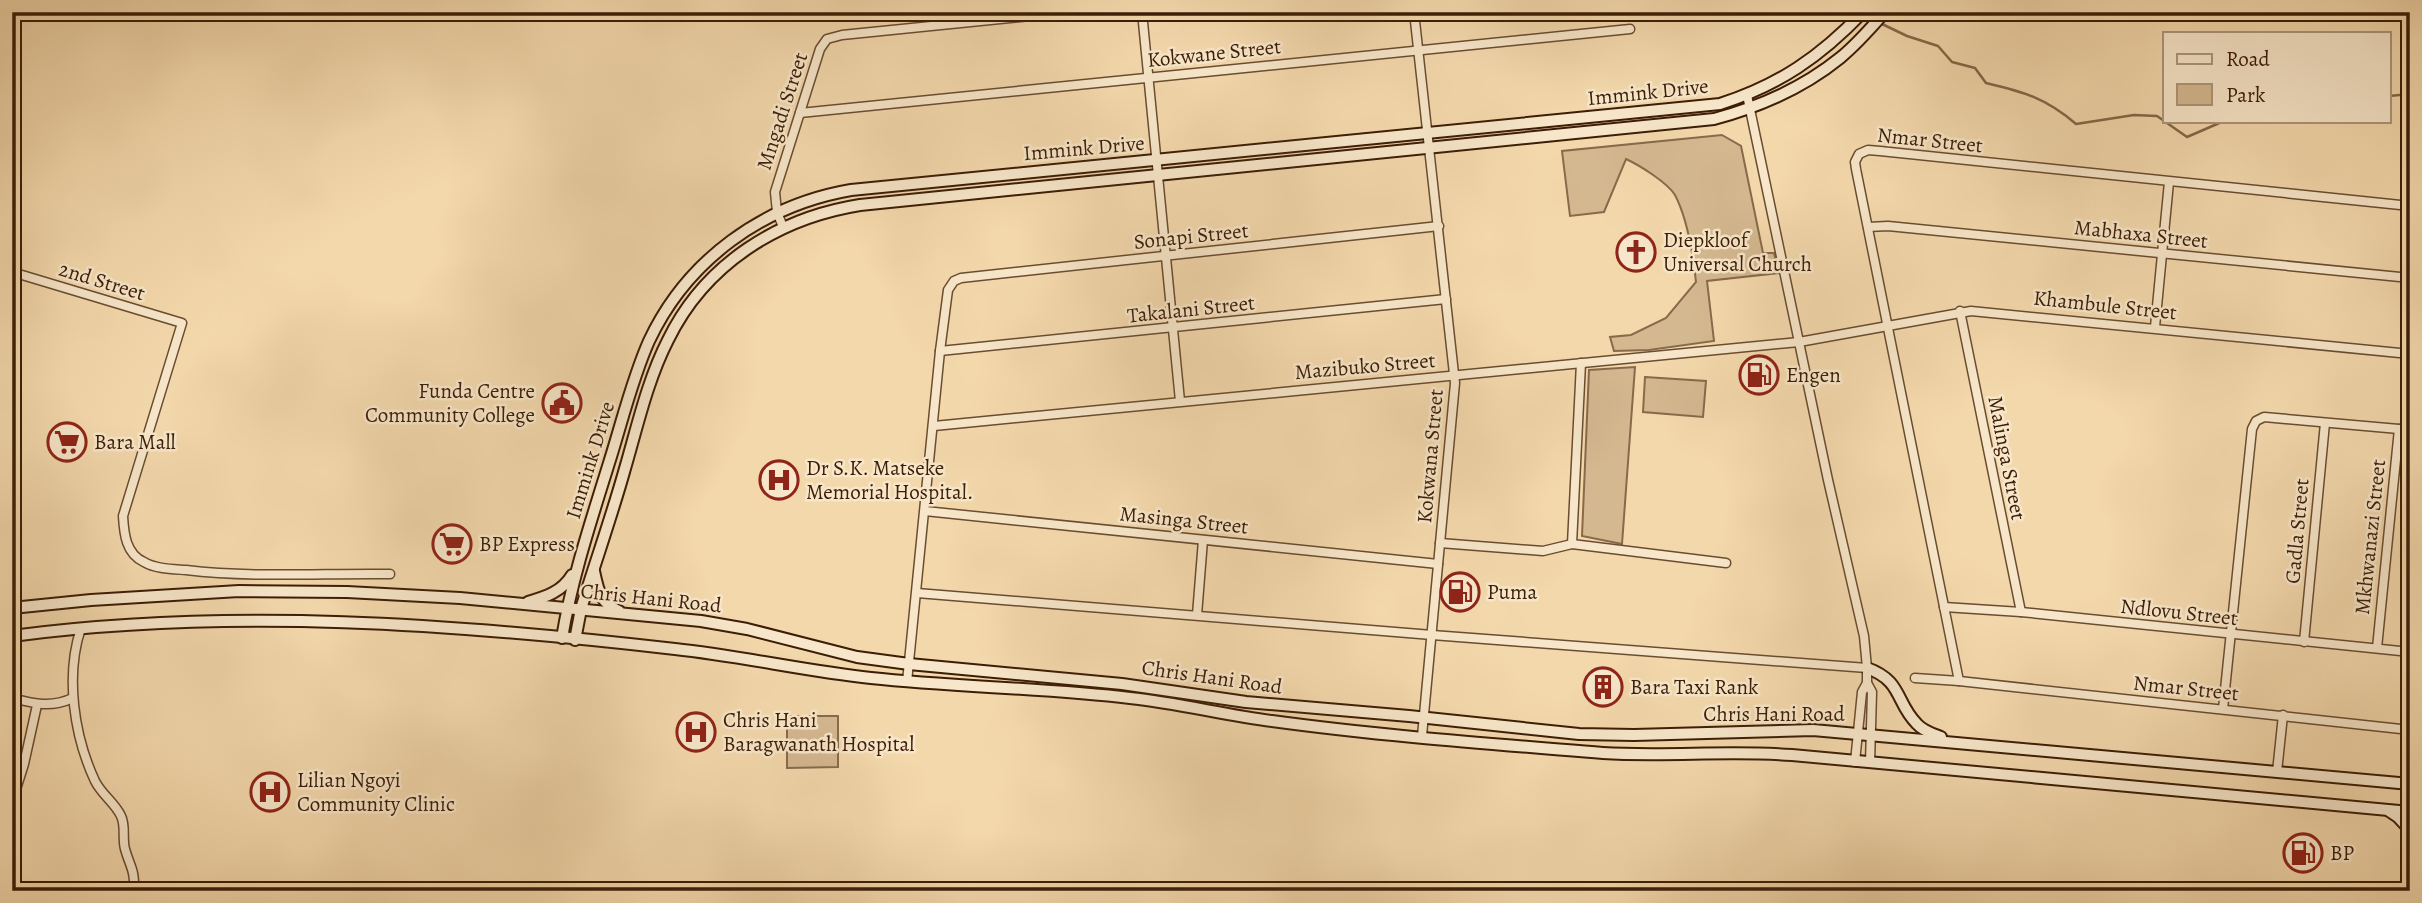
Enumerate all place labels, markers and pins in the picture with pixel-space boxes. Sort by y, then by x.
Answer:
place label: Diepkloof Universal Church [1663,226,1812,278]
church icon: Diepkloof Universal Church [1615,231,1657,273]
fuel station icon: Engen [1738,354,1780,396]
place label: Engen [1786,361,1841,389]
place label: Funda Centre Community College [365,377,535,429]
public building icon: Funda Centre Community College [541,382,583,424]
supermarket icon: Bara Mall [46,421,88,463]
place label: Bara Mall [94,428,176,456]
place label: Dr S.K. Matseke Memorial Hospital. [806,454,973,506]
hospital icon: Dr S.K. Matseke Memorial Hospital. [758,459,800,501]
supermarket icon: BP Express [431,523,473,565]
place label: BP Express [479,530,575,558]
fuel station icon: Puma [1439,571,1481,613]
place label: Puma [1487,578,1537,606]
building icon: Bara Taxi Rank [1582,666,1624,708]
place label: Bara Taxi Rank [1630,673,1759,701]
place label: Chris Hani Baragwanath Hospital [723,706,914,758]
hospital icon: Chris Hani Baragwanath Hospital [675,711,717,753]
place label: Lilian Ngoyi Community Clinic [297,766,455,818]
hospital icon: Lilian Ngoyi Community Clinic [249,771,291,813]
fuel station icon: BP [2282,832,2324,874]
place label: BP [2330,839,2355,867]

